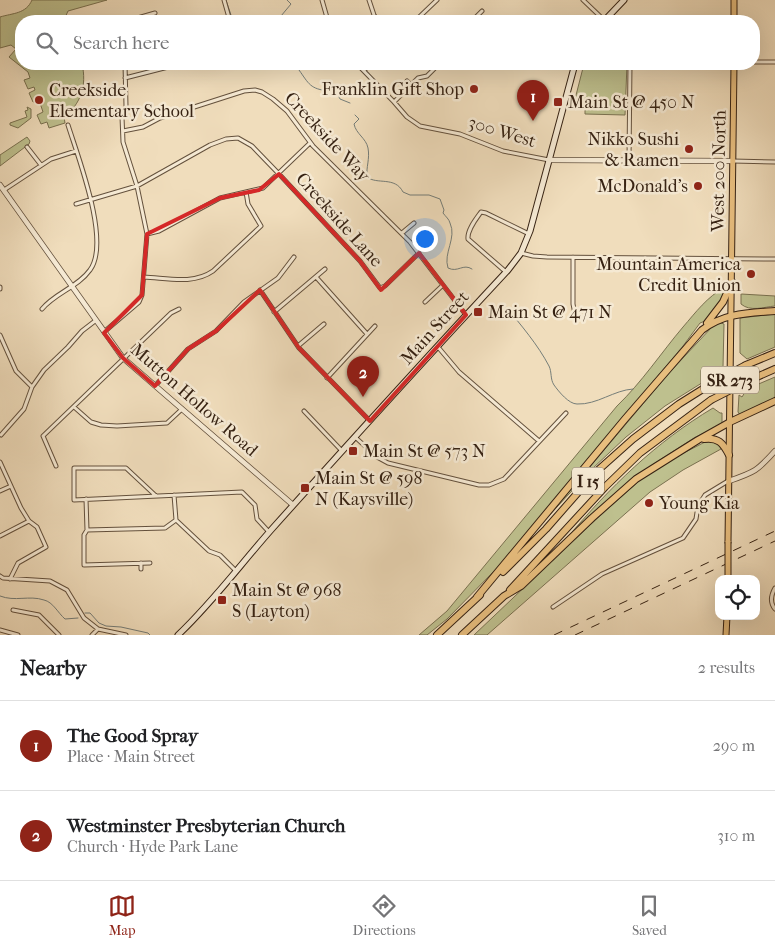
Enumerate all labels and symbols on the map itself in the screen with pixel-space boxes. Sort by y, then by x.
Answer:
place label: Franklin Gift Shop [322,79,464,100]
place label: Creekside Elementary School [49,80,194,122]
pin: 1 [517,80,549,121]
marker: Franklin Gift Shop [468,83,480,95]
street label: Creekside Way [280,88,375,187]
place label: Main St @ 450 N [568,92,695,113]
marker: Creekside Elementary School [33,94,45,106]
marker: Main St @ 450 N [552,96,564,108]
street label: West 200 North [707,110,731,233]
street label: 300 West [466,112,539,152]
place label: Nikko Sushi & Ramen [588,129,680,171]
marker: Nikko Sushi & Ramen [683,143,695,155]
street label: Creekside Lane [291,169,387,271]
place label: McDonald's [597,176,688,197]
marker: McDonald's [692,180,704,192]
your location [412,226,438,252]
place label: Mountain America Credit Union [596,254,742,296]
marker: Mountain America Credit Union [745,268,757,280]
street label: Main Street [396,286,474,369]
place label: Main St @ 471 N [488,302,612,323]
marker: Main St @ 471 N [472,306,484,318]
street label: Mutton Hollow Road [126,339,262,461]
pin: 2 [347,356,379,397]
road number: SR 273 [701,366,759,394]
place label: Main St @ 573 N [363,441,486,462]
marker: Main St @ 573 N [347,445,359,457]
place label: Main St @ 598 N (Kaysville) [315,468,423,510]
road number: I 15 [572,468,604,494]
marker: Main St @ 598 N (Kaysville) [299,482,311,494]
place label: Young Kia [658,493,740,514]
marker: Young Kia [643,497,655,509]
place label: Main St @ 968 S (Layton) [232,580,341,622]
marker: Main St @ 968 S (Layton) [216,594,228,606]

